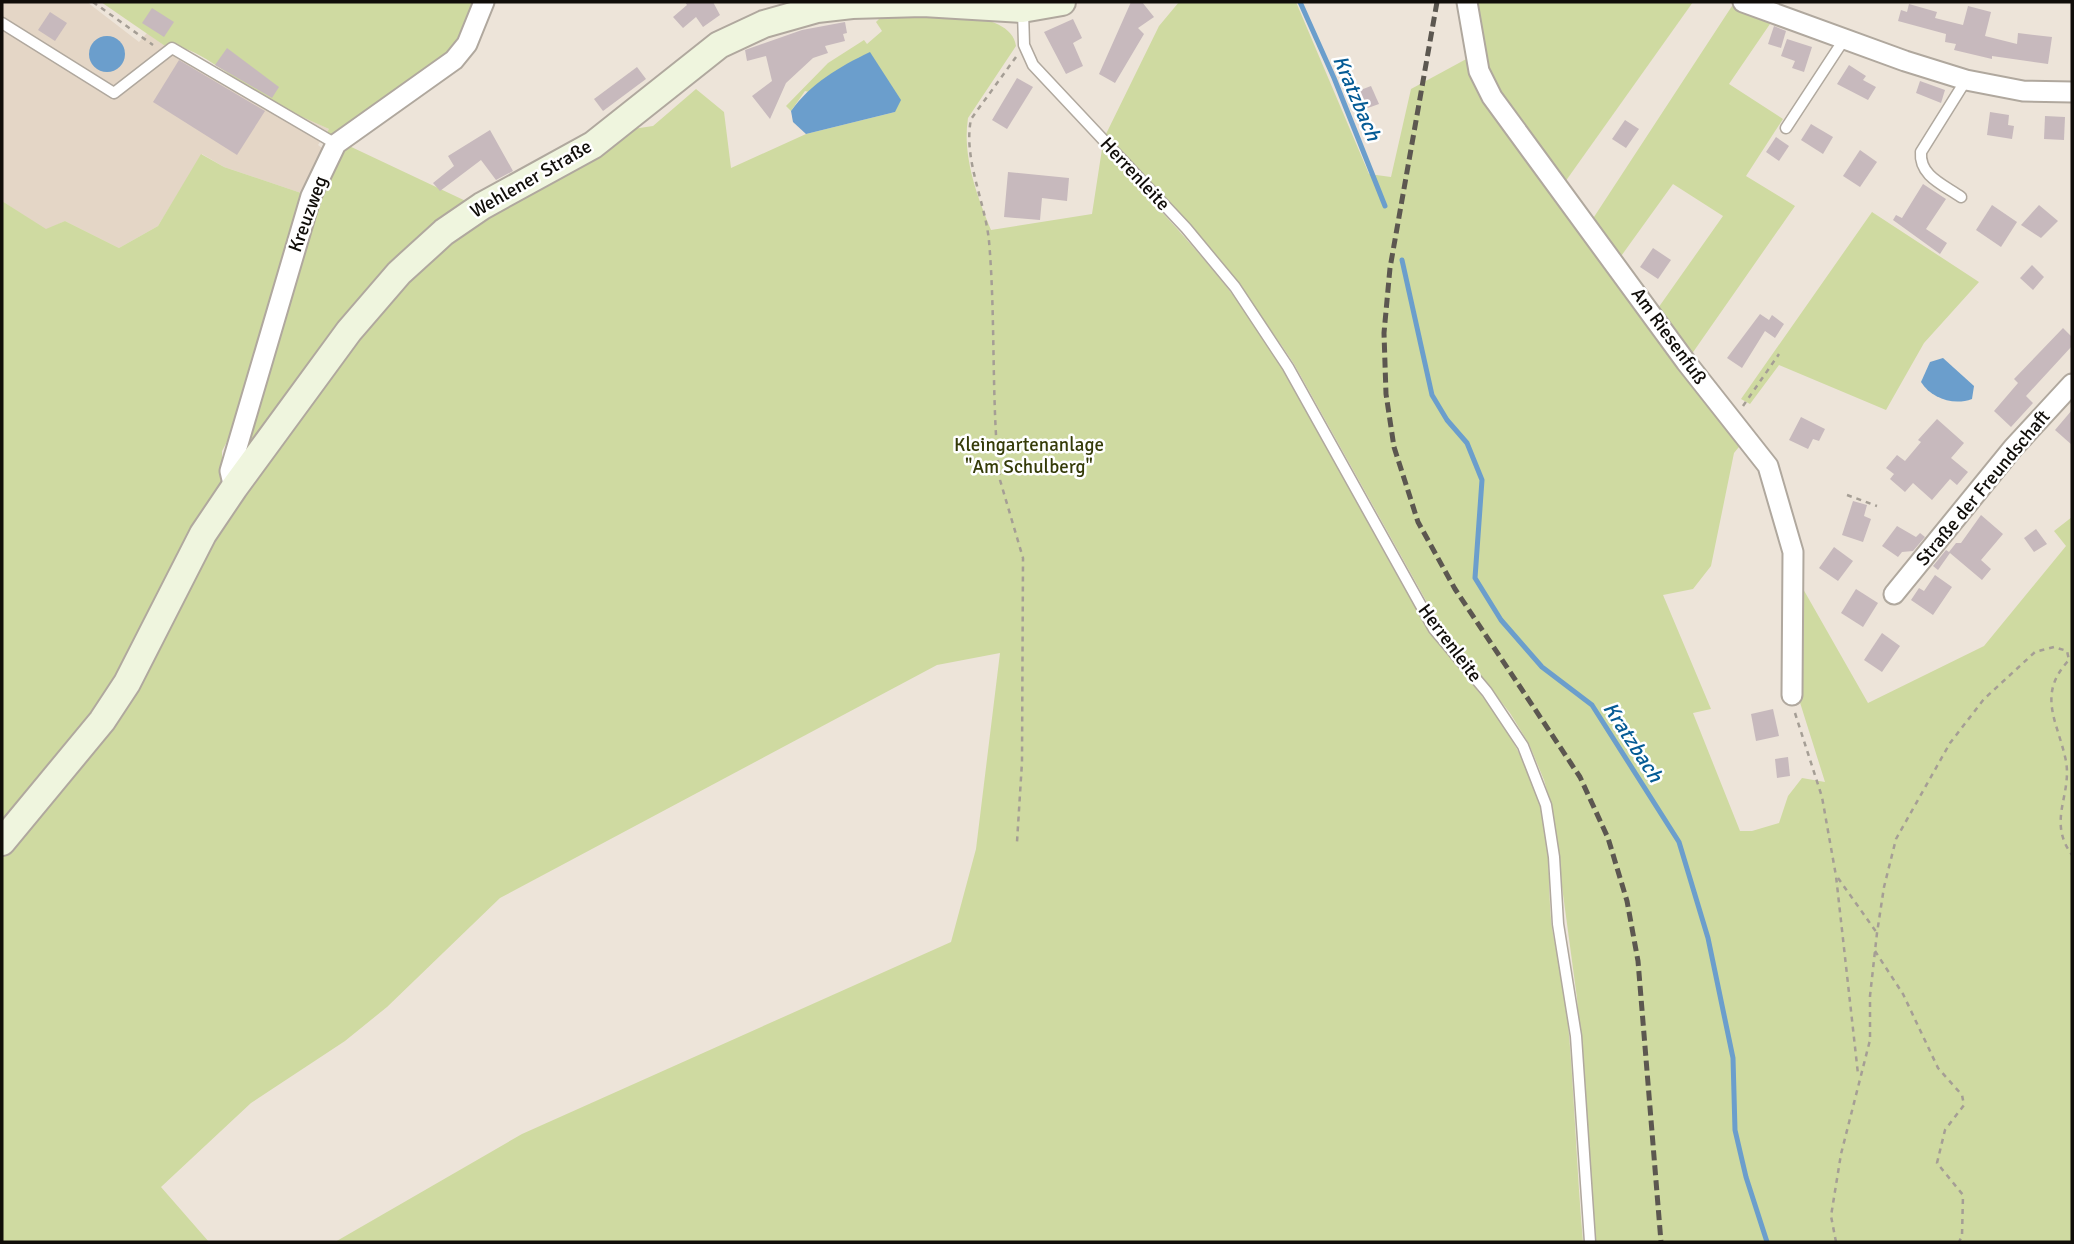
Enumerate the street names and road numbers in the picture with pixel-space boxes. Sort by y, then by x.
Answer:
street label: Herrenleite [1095,132,1175,216]
street label: Wehlener Straße [466,135,596,223]
street label: Kreuzweg [283,173,333,255]
street label: Am Riesenfuß [1626,283,1712,389]
street label: Straße der Freundschaft [1911,405,2055,571]
street label: Herrenleite [1413,599,1487,687]

